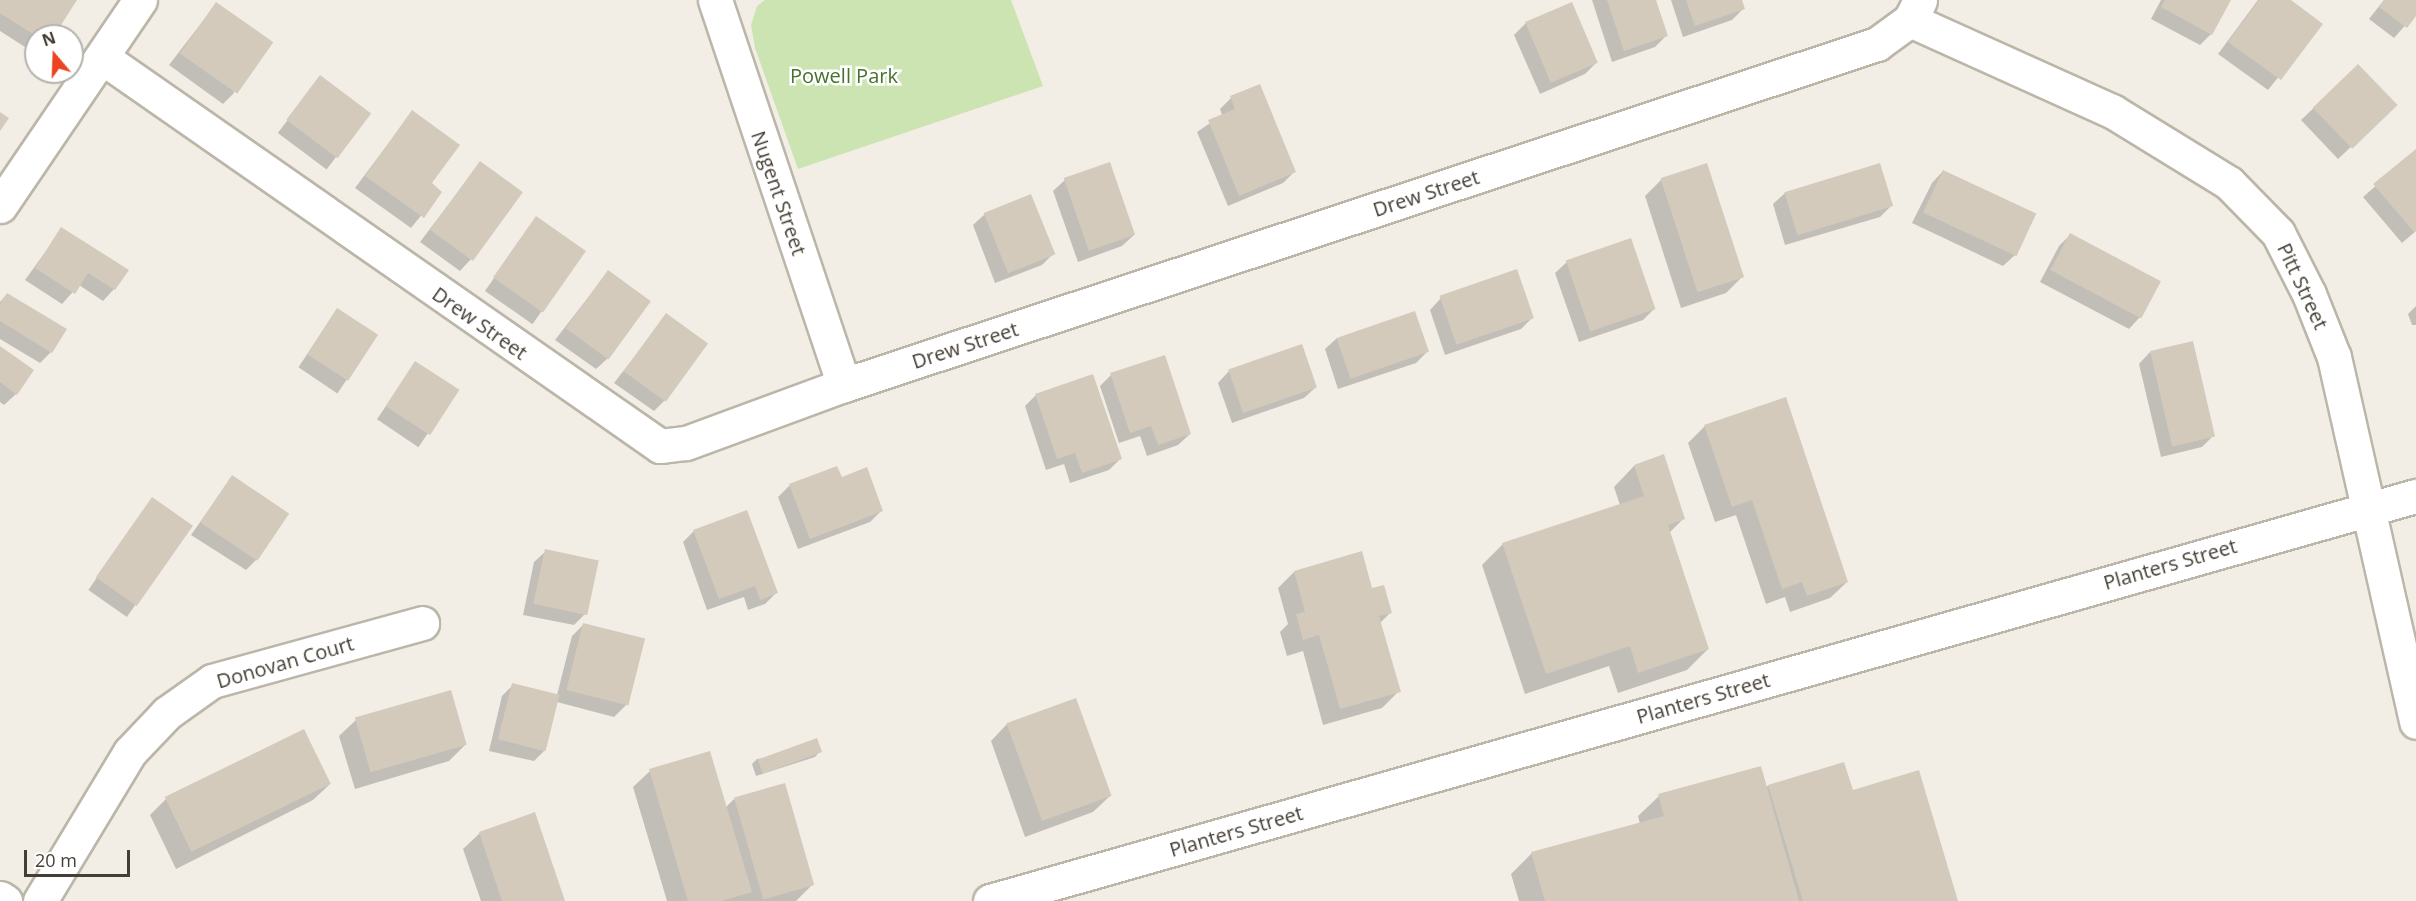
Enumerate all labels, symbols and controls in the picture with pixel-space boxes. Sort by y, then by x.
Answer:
north arrow [24,24,84,84]
text: N [39,26,59,51]
park label: Powell Park [790,63,898,87]
street label: Nugent Street [747,128,811,258]
street label: Drew Street [1370,165,1482,221]
street label: Pitt Street [2273,239,2333,333]
street label: Drew Street [428,281,532,365]
street label: Drew Street [909,317,1021,373]
street label: Planters Street [2101,534,2239,594]
street label: Donovan Court [214,631,356,693]
street label: Planters Street [1634,668,1772,728]
street label: Planters Street [1167,801,1305,861]
scale bar [27,838,134,876]
text: 20 m [35,848,77,872]

